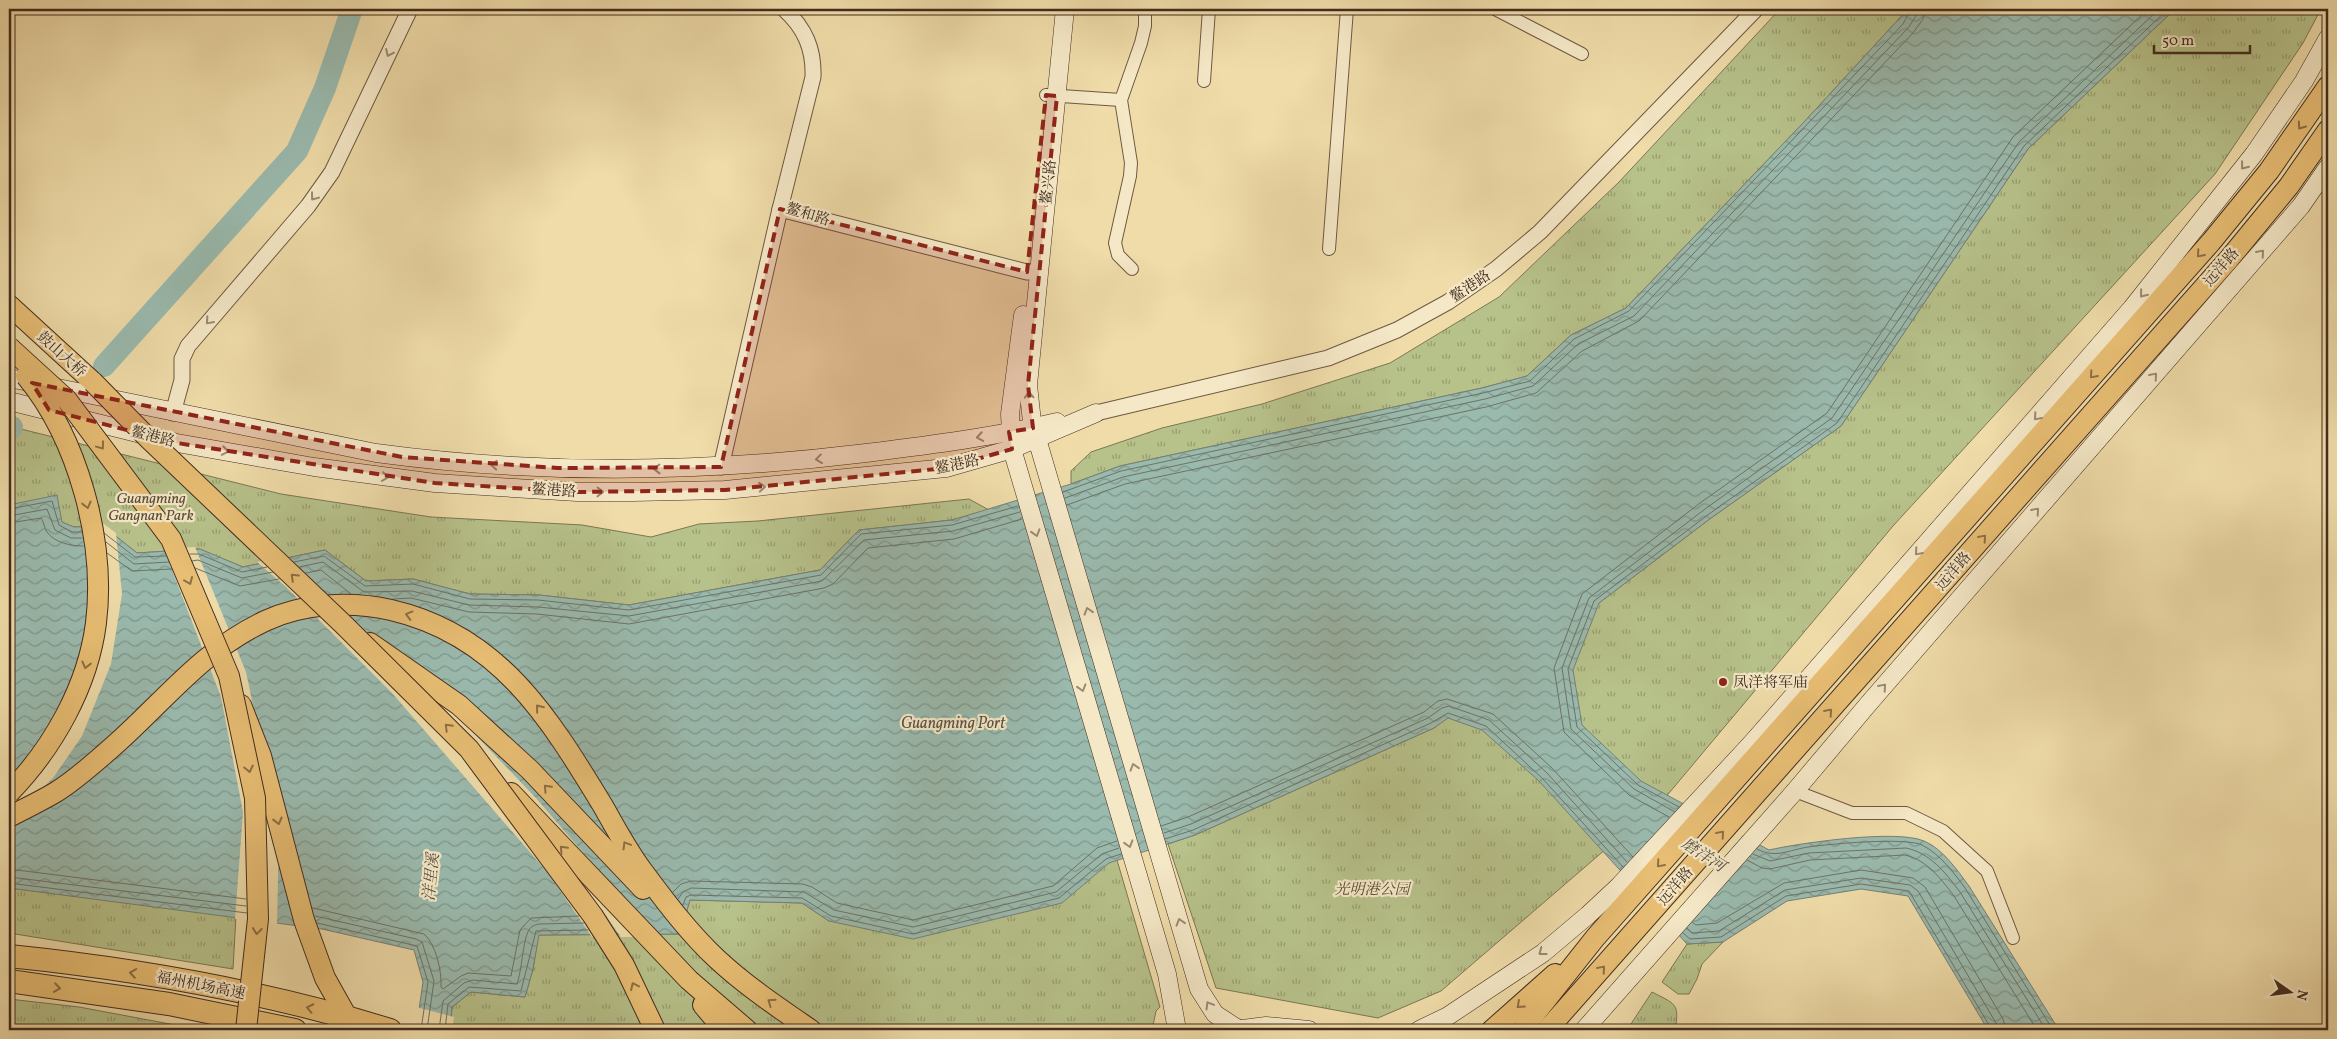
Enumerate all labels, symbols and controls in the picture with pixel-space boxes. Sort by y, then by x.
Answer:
scale bar [2154,22,2251,54]
text: 50 m [2162,31,2194,52]
one-way arrow [385,48,395,57]
one-way arrow [2298,120,2307,130]
street label: 鳌兴路 [1037,159,1062,206]
one-way arrow [2241,161,2250,170]
one-way arrow [312,191,320,200]
street label: 鳌和路 [783,199,832,232]
street label: 远洋路 [2199,244,2245,292]
one-way arrow [2197,248,2206,257]
one-way arrow [2255,249,2264,258]
street label: 鳌港路 [1446,266,1495,309]
one-way arrow [2141,288,2149,297]
one-way arrow [206,315,215,324]
street label: 鼓山大桥 [32,327,90,383]
one-way arrow [2090,370,2099,379]
one-way arrow [2148,372,2157,381]
one-way arrow [1023,391,1034,399]
one-way arrow [2034,411,2043,420]
street label: 鳌港路 [128,422,177,453]
one-way arrow [975,431,984,442]
one-way arrow [95,440,104,450]
one-way arrow [220,446,229,456]
street label: 鳌港路 [933,451,982,480]
one-way arrow [814,453,822,464]
one-way arrow [490,460,498,471]
one-way arrow [652,464,660,474]
one-way arrow [381,471,390,481]
street label: 鳌港路 [531,480,577,503]
one-way arrow [758,482,766,493]
one-way arrow [596,487,604,497]
park label: Guangming Gangnan Park [108,489,194,527]
one-way arrow [81,501,92,509]
one-way arrow [2030,508,2039,517]
one-way arrow [1030,528,1040,536]
one-way arrow [1977,534,1986,543]
one-way arrow [1915,546,1924,555]
street label: 远洋路 [1931,548,1977,596]
one-way arrow [291,574,300,583]
one-way arrow [183,577,193,585]
one-way arrow [1083,607,1093,616]
one-way arrow [405,610,414,621]
one-way arrow [81,661,92,670]
place label: 凤洋将军庙 [1733,673,1808,694]
marker: 凤洋将军庙 [1717,676,1729,688]
one-way arrow [1877,683,1886,692]
one-way arrow [1077,684,1087,692]
one-way arrow [535,705,544,714]
one-way arrow [1823,709,1832,718]
water label: Guangming Port [901,713,1006,735]
one-way arrow [444,724,453,733]
one-way arrow [1130,763,1140,771]
one-way arrow [243,764,253,773]
one-way arrow [544,784,553,793]
one-way arrow [272,816,283,825]
one-way arrow [1716,830,1725,839]
water label: 磨洋河 [1677,833,1732,880]
one-way arrow [1123,839,1133,848]
one-way arrow [623,842,633,851]
one-way arrow [560,846,569,855]
water label: 洋里溪 [419,850,446,902]
one-way arrow [1657,859,1666,868]
street label: 远洋路 [1653,863,1699,911]
park label: 光明港公园 [1334,880,1411,901]
one-way arrow [1176,919,1186,927]
one-way arrow [252,927,263,935]
one-way arrow [1539,947,1548,955]
one-way arrow [1596,965,1605,974]
north arrow [2264,966,2314,1016]
one-way arrow [129,968,138,978]
street label: 福州机场高速 [155,968,247,1005]
one-way arrow [53,982,61,993]
one-way arrow [630,982,641,991]
text: N [2291,988,2312,1002]
one-way arrow [767,999,777,1008]
one-way arrow [1516,999,1525,1008]
one-way arrow [1205,1001,1215,1010]
one-way arrow [305,1003,314,1014]

